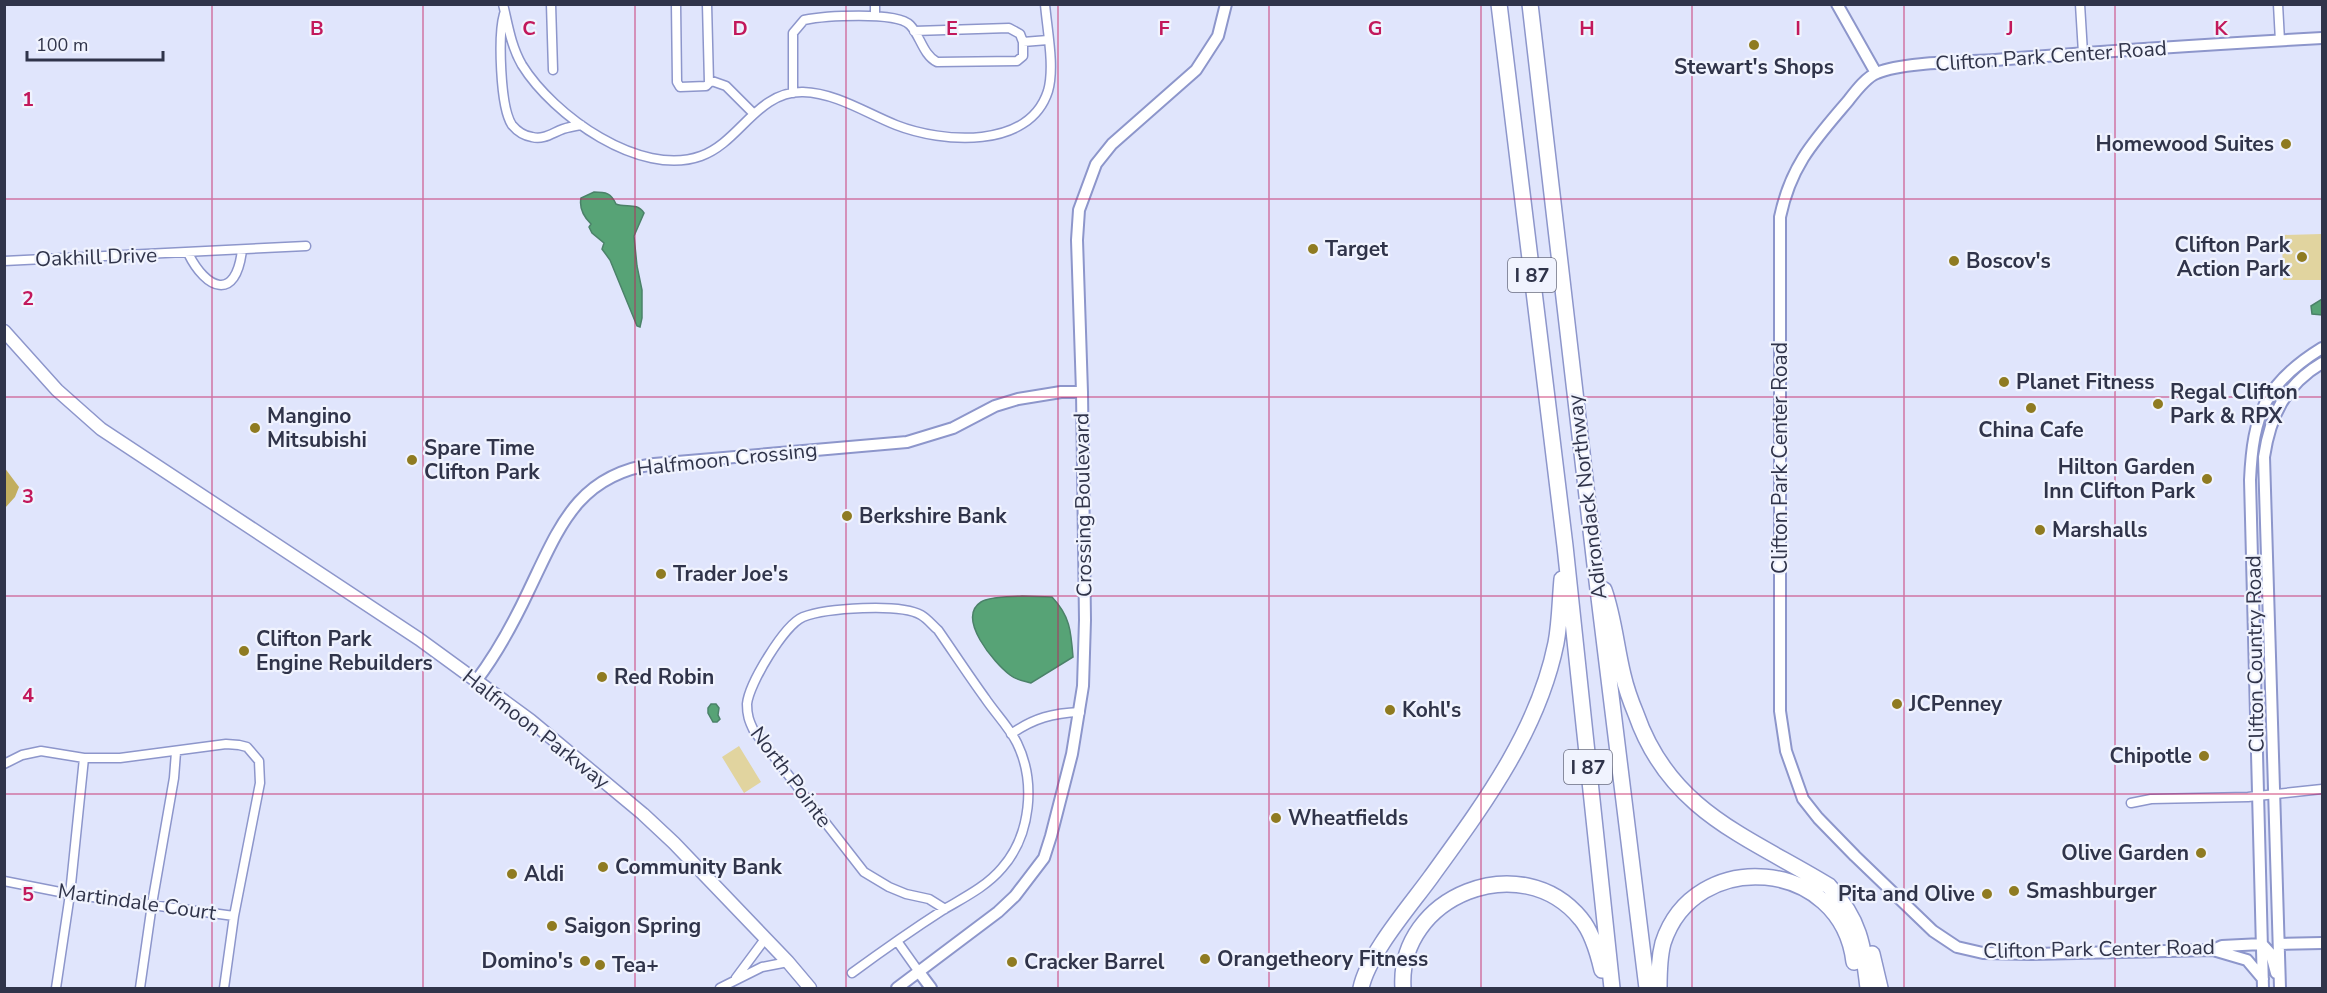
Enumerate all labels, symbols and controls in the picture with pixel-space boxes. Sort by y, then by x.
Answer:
text: B [310,15,324,42]
text: C [522,15,536,42]
text: D [732,15,748,42]
text: E [946,15,958,42]
text: F [1158,15,1170,42]
text: G [1368,15,1382,42]
text: H [1579,15,1595,42]
text: I [1795,15,1801,42]
text: J [2005,15,2014,42]
text: K [2214,15,2228,42]
scale bar [27,24,164,62]
text: 100 m [36,33,88,57]
street label: Clifton Park Center Road [1934,34,2168,78]
marker: Stewart's Shops [1747,38,1761,52]
place label: Stewart's Shops [1674,53,1834,81]
text: 1 [22,86,34,113]
place label: Homewood Suites [2096,130,2274,158]
marker: Homewood Suites [2279,137,2293,151]
place label: Clifton Park Action Park [2174,231,2291,283]
place label: Target [1325,235,1389,263]
street label: Oakhill Drive [34,241,158,273]
marker: Target [1306,242,1320,256]
place label: Boscov's [1966,247,2051,275]
marker: Clifton Park Action Park [2295,250,2309,264]
marker: Boscov's [1947,254,1961,268]
road number: I 87 [1508,258,1556,292]
text: 2 [22,285,34,312]
street label: Clifton Park Center Road [1766,342,1794,574]
place label: Planet Fitness [2016,368,2155,396]
marker: Planet Fitness [1997,375,2011,389]
place label: Regal Clifton Park & RPX [2170,378,2298,430]
street label: Adirondack Northway [1561,393,1613,601]
marker: Regal Clifton Park & RPX [2151,397,2165,411]
marker: China Cafe [2024,401,2038,415]
place label: Mangino Mitsubishi [267,402,367,454]
street label: Crossing Boulevard [1067,413,1099,597]
place label: China Cafe [1978,416,2084,444]
marker: Mangino Mitsubishi [248,421,262,435]
place label: Spare Time Clifton Park [424,434,540,486]
street label: Halfmoon Crossing [635,436,819,482]
marker: Spare Time Clifton Park [405,453,419,467]
place label: Hilton Garden Inn Clifton Park [2043,453,2196,505]
marker: Hilton Garden Inn Clifton Park [2200,472,2214,486]
text: 3 [22,483,34,510]
place label: Berkshire Bank [859,502,1007,530]
marker: Berkshire Bank [840,509,854,523]
place label: Marshalls [2052,516,2147,544]
marker: Marshalls [2033,523,2047,537]
street label: Clifton Country Road [2239,555,2271,753]
place label: Trader Joe's [673,560,788,588]
marker: Trader Joe's [654,567,668,581]
place label: Clifton Park Engine Rebuilders [256,625,433,677]
marker: Clifton Park Engine Rebuilders [237,644,251,658]
street label: Halfmoon Parkway [457,663,616,795]
place label: Red Robin [614,663,714,691]
marker: Red Robin [595,670,609,684]
text: 4 [22,682,34,709]
place label: JCPenney [1908,690,2003,718]
place label: Kohl's [1402,696,1461,724]
marker: JCPenney [1890,697,1904,711]
marker: Kohl's [1383,703,1397,717]
street label: North Pointe [744,721,838,833]
place label: Chipotle [2109,742,2192,770]
marker: Chipotle [2197,749,2211,763]
road number: I 87 [1564,750,1612,784]
place label: Wheatfields [1288,804,1408,832]
marker: Wheatfields [1269,811,1283,825]
place label: Olive Garden [2061,839,2189,867]
marker: Olive Garden [2194,846,2208,860]
place label: Community Bank [615,853,782,881]
place label: Aldi [524,860,564,888]
marker: Community Bank [596,860,610,874]
marker: Aldi [505,867,519,881]
street label: Martindale Court [56,877,219,927]
place label: Smashburger [2026,877,2158,905]
place label: Pita and Olive [1838,880,1975,908]
text: 5 [22,881,34,908]
marker: Smashburger [2007,884,2021,898]
marker: Pita and Olive [1980,887,1994,901]
place label: Saigon Spring [564,912,701,940]
marker: Saigon Spring [545,919,559,933]
street label: Clifton Park Center Road [1983,933,2215,965]
place label: Orangetheory Fitness [1217,945,1428,973]
place label: Domino's [481,947,573,975]
place label: Cracker Barrel [1024,948,1165,976]
place label: Tea+ [612,951,659,979]
marker: Orangetheory Fitness [1198,952,1212,966]
marker: Domino's [578,954,592,968]
marker: Cracker Barrel [1005,955,1019,969]
marker: Tea+ [593,958,607,972]

